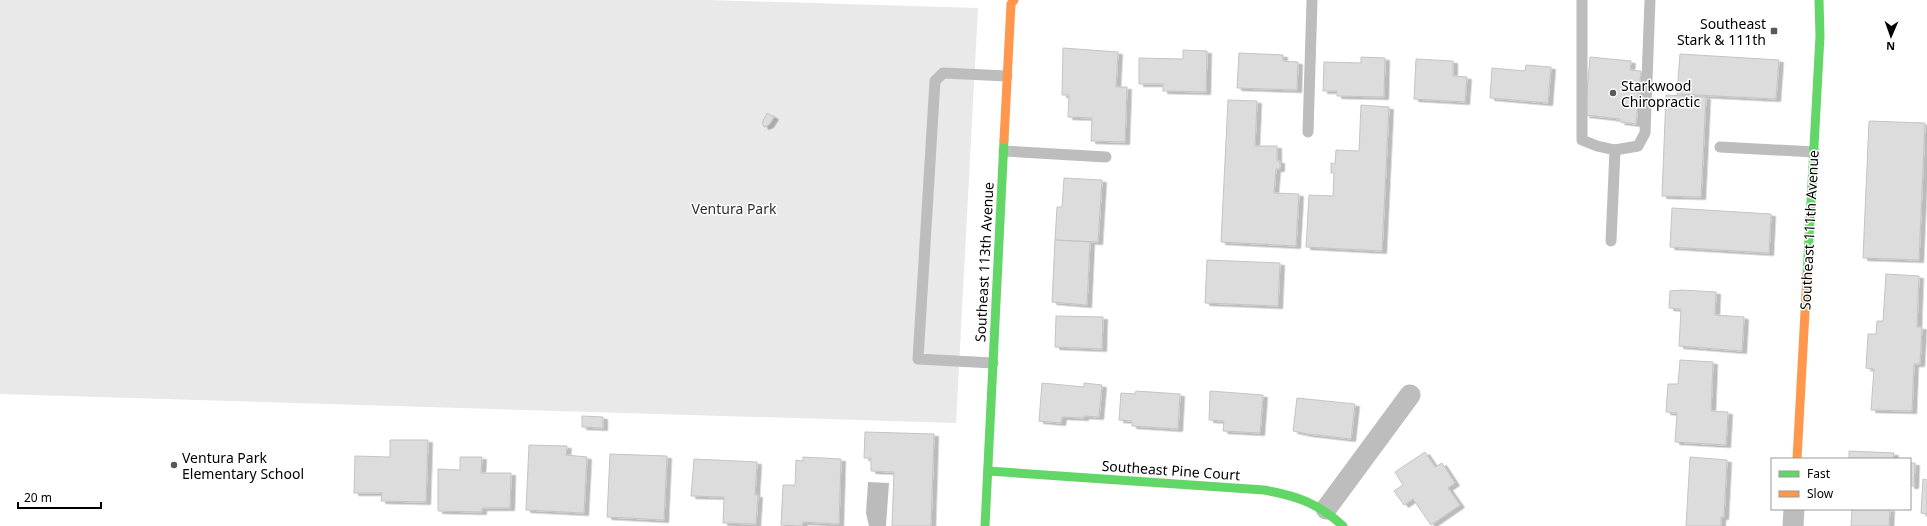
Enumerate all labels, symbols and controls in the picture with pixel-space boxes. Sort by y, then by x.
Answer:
place label: Southeast Stark & 111th [1677,14,1766,49]
north arrow [1871,16,1911,56]
marker: Southeast Stark & 111th [1769,26,1779,36]
text: N [1886,39,1895,54]
place label: Starkwood Chiropractic [1621,76,1700,111]
marker: Starkwood Chiropractic [1608,88,1618,98]
street label: Southeast 111th Avenue [1795,149,1823,310]
street label: Southeast 113th Avenue [970,181,998,342]
park label: Ventura Park [692,199,777,218]
place label: Ventura Park Elementary School [182,448,304,483]
street label: Southeast Pine Court [1101,456,1241,484]
legend [1771,458,1911,510]
marker: Ventura Park Elementary School [169,460,179,470]
text: Fast [1807,465,1831,482]
scale bar [18,484,101,510]
text: Slow [1807,485,1834,502]
text: 20 m [24,489,52,506]

